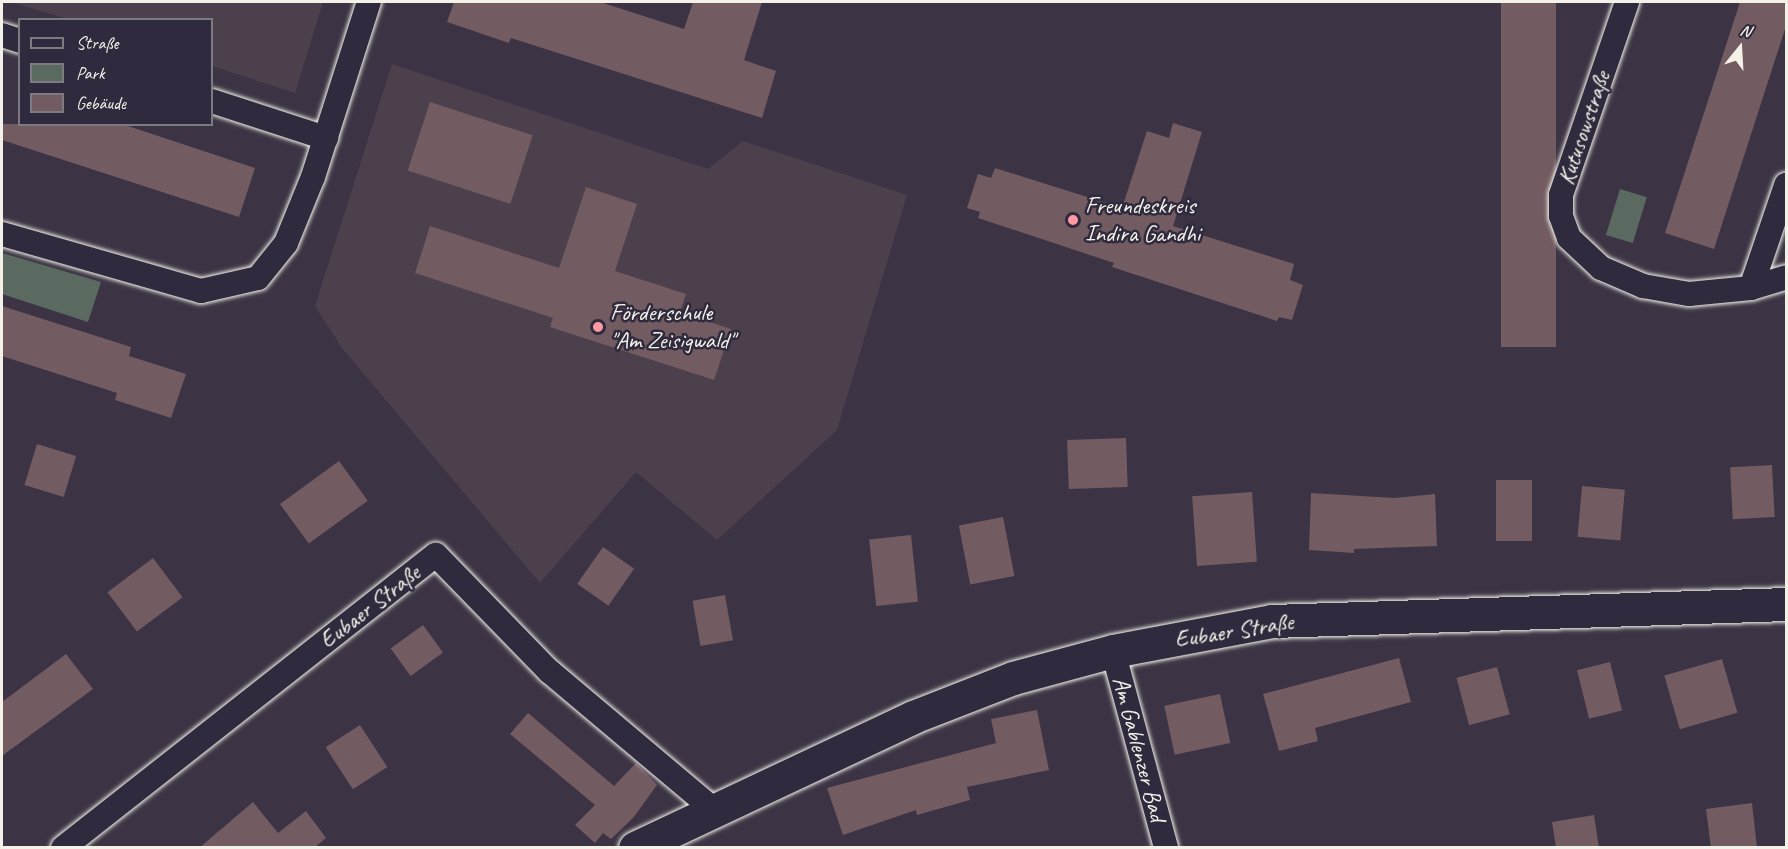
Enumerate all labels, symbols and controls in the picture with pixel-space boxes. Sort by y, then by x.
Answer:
legend [18,18,213,126]
north arrow [1710,18,1770,78]
text: N [1738,20,1753,42]
text: Straße [76,32,118,54]
text: Park [76,62,105,84]
street label: Kutusowstraße [1551,68,1617,188]
text: Gebäude [76,92,126,114]
place label: Freundeskreis Indira Gandhi [1085,192,1201,248]
marker: Freundeskreis Indira Gandhi [1066,213,1080,227]
place label: Förderschule "Am Zeisigwald" [610,299,734,355]
marker: Förderschule "Am Zeisigwald" [591,320,605,334]
street label: Eubaer Straße [314,559,426,655]
street label: Eubaer Straße [1172,607,1296,655]
street label: Am Gablenzer Bad [1106,673,1172,825]

